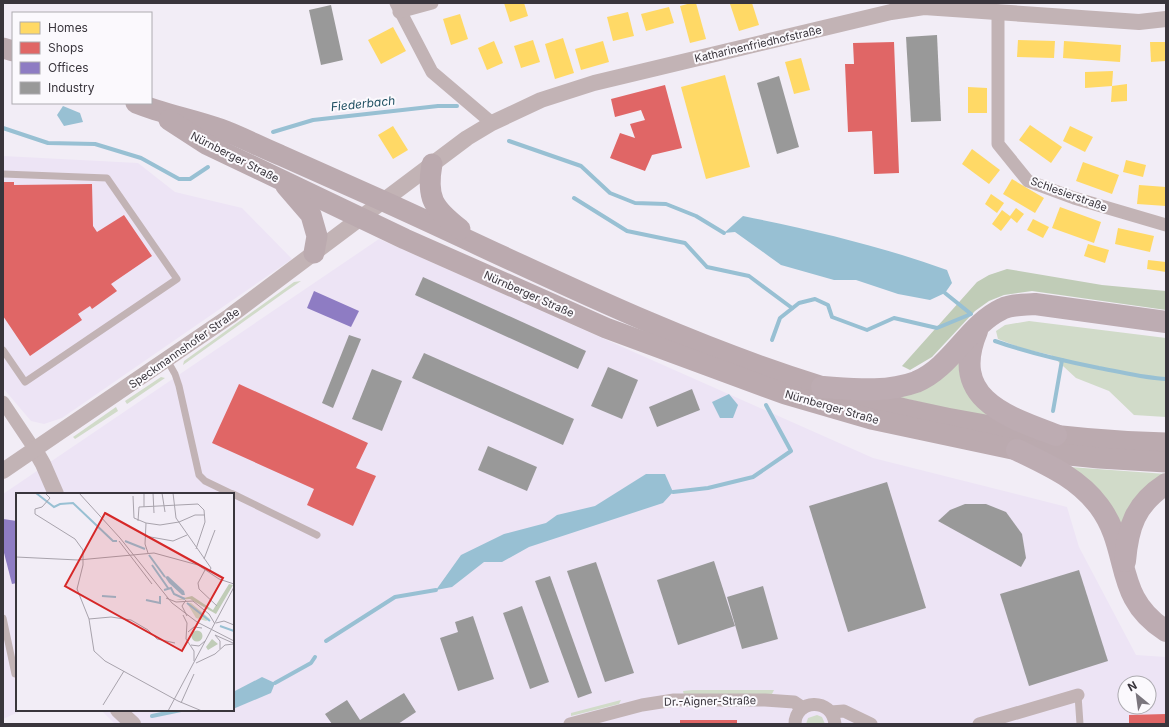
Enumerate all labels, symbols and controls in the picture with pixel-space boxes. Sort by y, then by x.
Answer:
legend [12,12,152,104]
text: Homes [48,20,88,35]
street label: Katharinenfriedhofstraße [693,23,823,65]
text: Shops [48,40,84,55]
text: Offices [48,60,89,75]
text: Industry [48,80,95,95]
water label: Fiederbach [330,93,396,114]
street label: Nürnberger Straße [188,129,282,185]
street label: Schlesierstraße [1029,174,1109,214]
street label: Nürnberger Straße [482,268,576,320]
street label: Speckmannshofer Straße [126,304,242,392]
street label: Nürnberger Straße [783,387,881,427]
inset map [16,493,234,711]
north arrow [1117,675,1157,715]
text: N [1125,678,1139,694]
street label: Dr.-Aigner-Straße [664,693,756,709]

